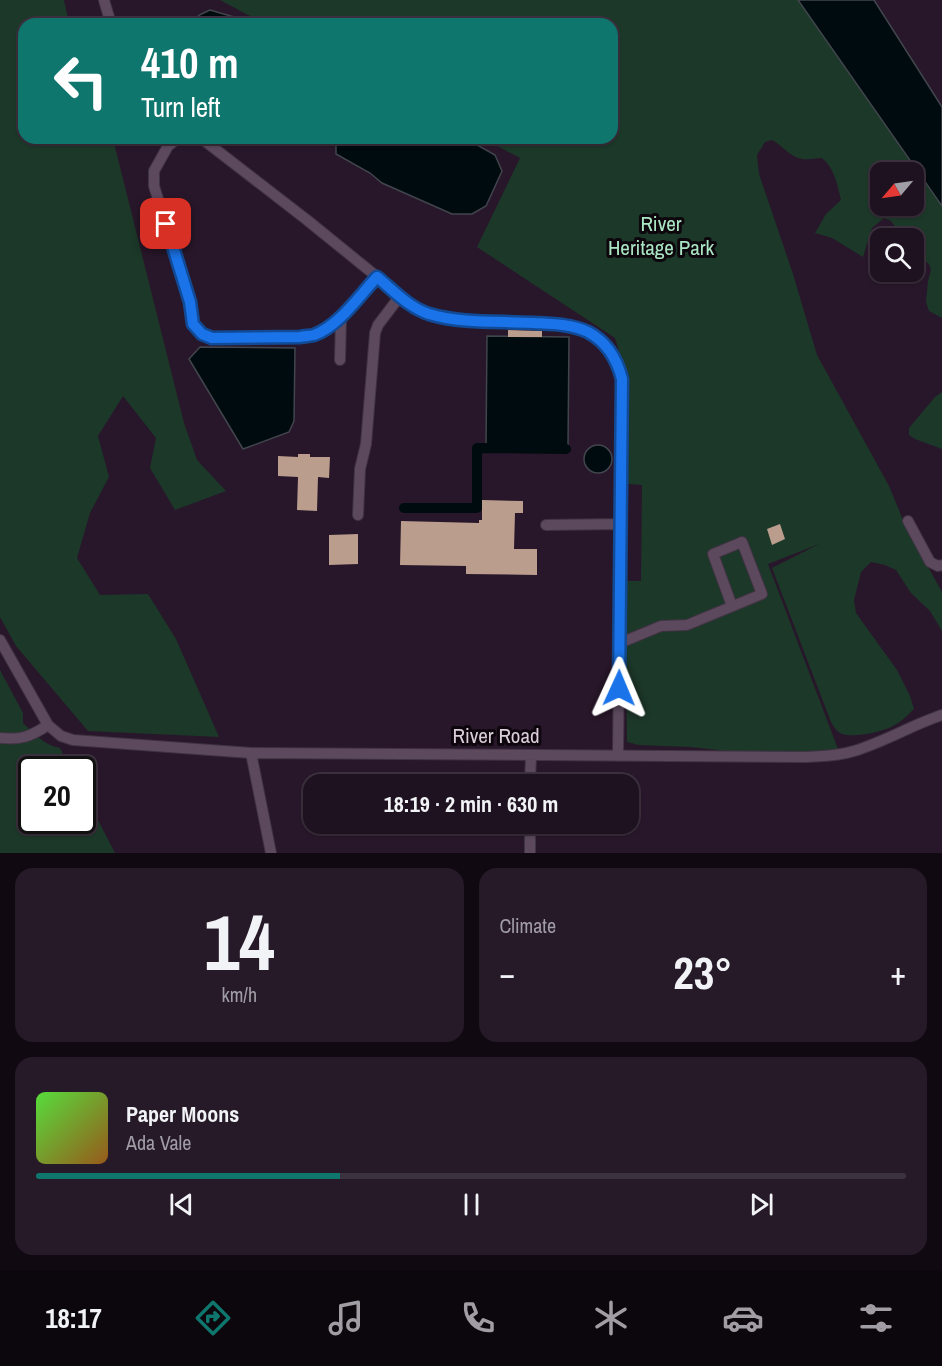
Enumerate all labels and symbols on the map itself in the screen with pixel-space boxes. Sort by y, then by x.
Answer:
north arrow [870,162,924,216]
pin [140,198,191,249]
park label: River Heritage Park [608,209,715,262]
position arrow [587,656,651,720]
street label: River Road [452,721,540,750]
speed limit sign: 20 [18,756,96,834]

